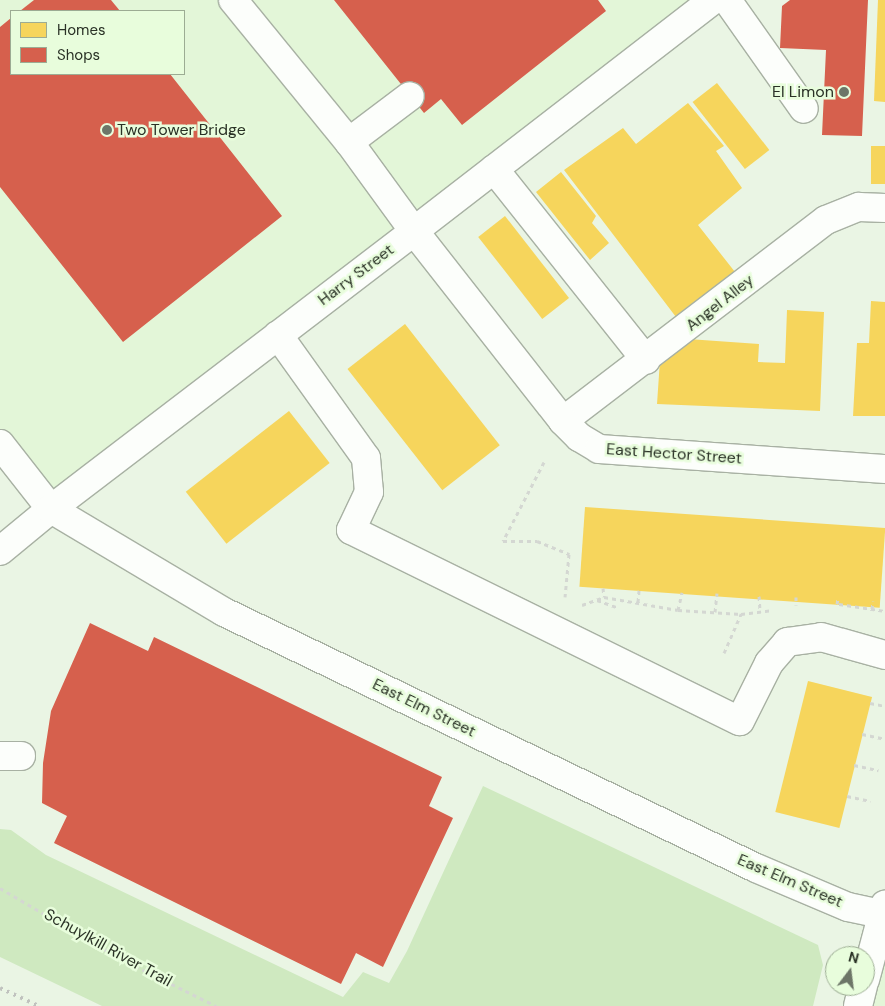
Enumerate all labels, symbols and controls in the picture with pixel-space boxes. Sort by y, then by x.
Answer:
legend [10,10,185,75]
text: Homes [57,20,106,40]
text: Shops [57,45,100,65]
place label: El Limon [772,82,834,102]
marker: El Limon [838,86,850,98]
place label: Two Tower Bridge [117,120,246,140]
marker: Two Tower Bridge [101,124,113,136]
street label: Harry Street [314,240,398,310]
street label: Angel Alley [682,271,758,335]
street label: East Hector Street [606,440,742,468]
street label: East Elm Street [369,675,479,741]
street label: East Elm Street [735,850,845,912]
street label: Schuylkill River Trail [41,905,175,991]
north arrow [825,946,875,996]
text: N [846,947,861,967]

